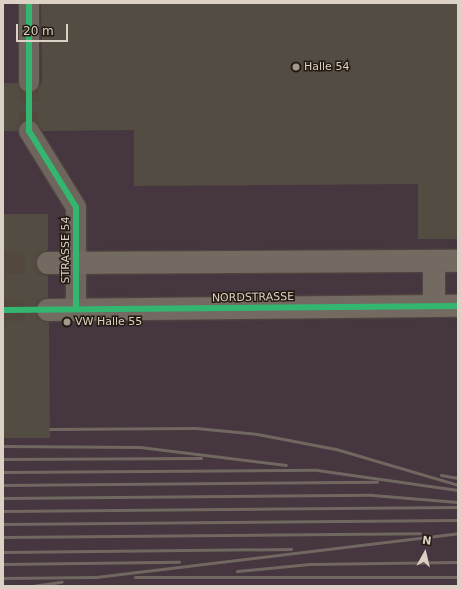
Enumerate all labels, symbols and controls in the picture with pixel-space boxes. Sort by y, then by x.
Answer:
scale bar [18,16,70,42]
text: 20 m [23,24,54,38]
place label: Halle 54 [304,60,349,74]
marker: Halle 54 [291,62,301,72]
street label: STRASSE 54 [59,217,73,283]
street label: NORDSTRASSE [212,291,294,305]
place label: VW Halle 55 [75,315,142,329]
marker: VW Halle 55 [62,317,72,327]
north arrow [405,533,445,573]
text: N [421,534,432,548]

